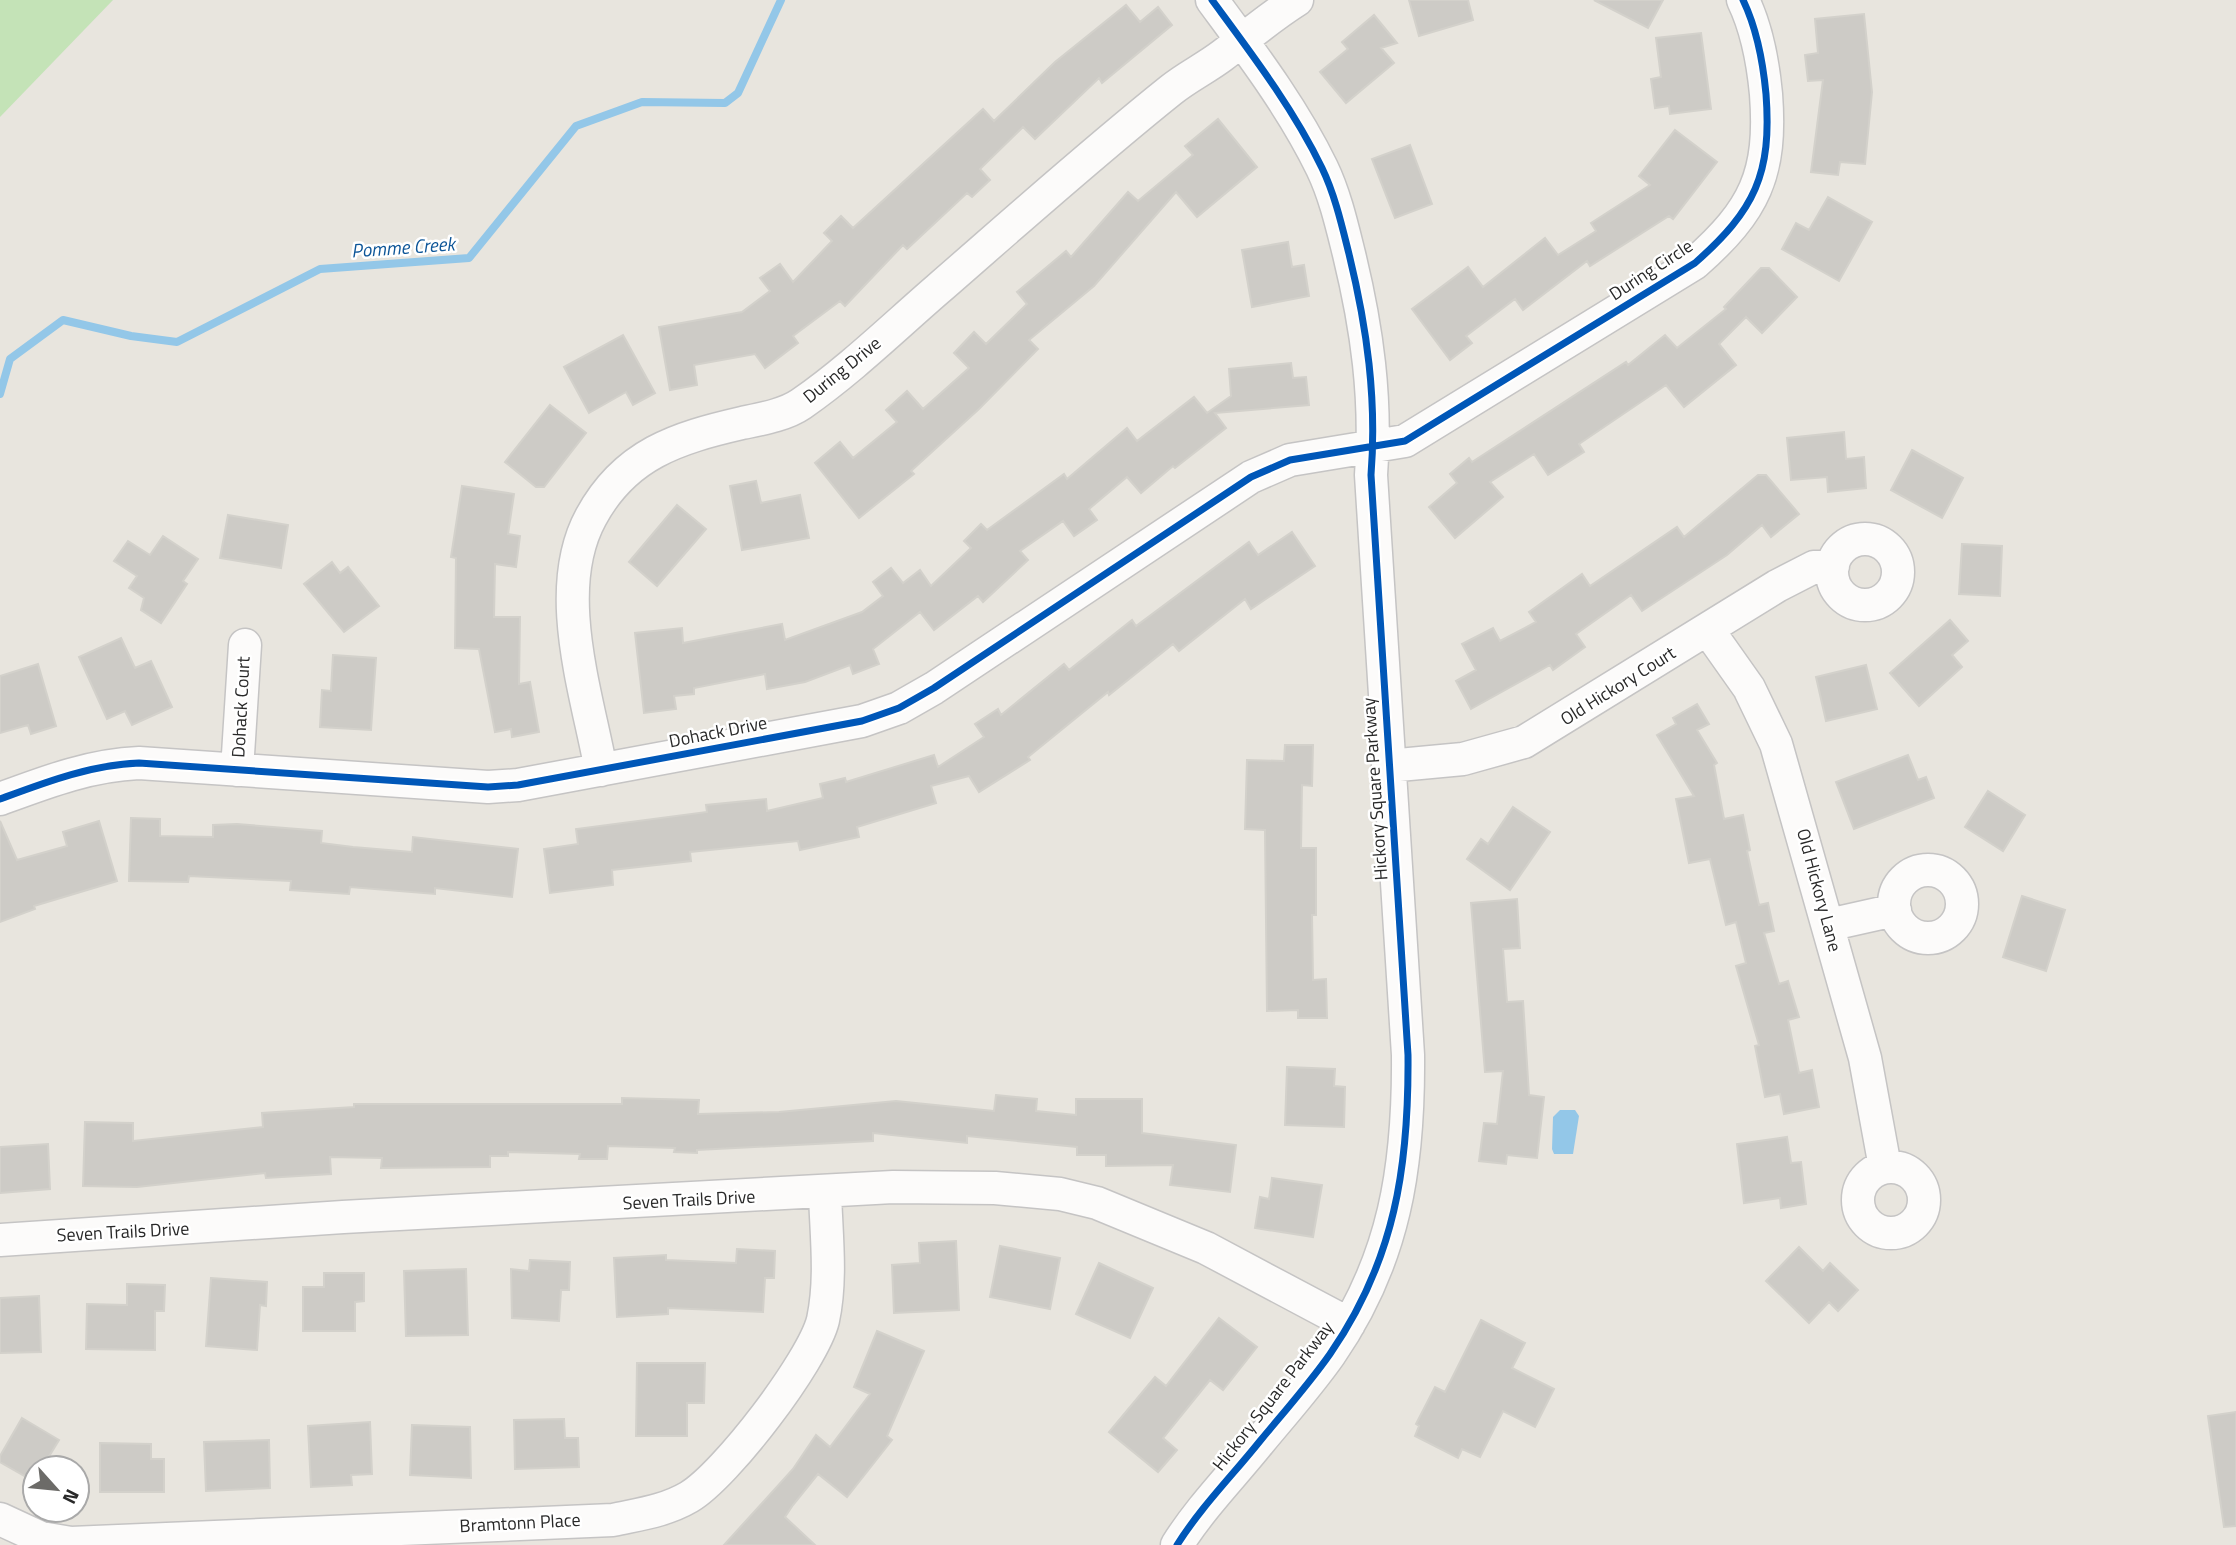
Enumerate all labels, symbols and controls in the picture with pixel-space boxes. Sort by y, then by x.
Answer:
water label: Pomme Creek [350,228,458,265]
street label: During Circle [1603,232,1698,307]
street label: During Drive [797,330,887,410]
street label: Old Hickory Court [1555,639,1681,732]
street label: Dohack Court [224,655,257,758]
street label: Hickory Square Parkway [1355,696,1394,881]
street label: Dohack Drive [666,709,769,754]
street label: Old Hickory Lane [1790,825,1849,955]
street label: Seven Trails Drive [622,1183,756,1216]
street label: Seven Trails Drive [56,1215,190,1248]
street label: Hickory Square Parkway [1206,1315,1340,1476]
north arrow [21,1454,91,1524]
text: N [56,1484,88,1509]
street label: Bramtonn Place [459,1506,581,1539]

